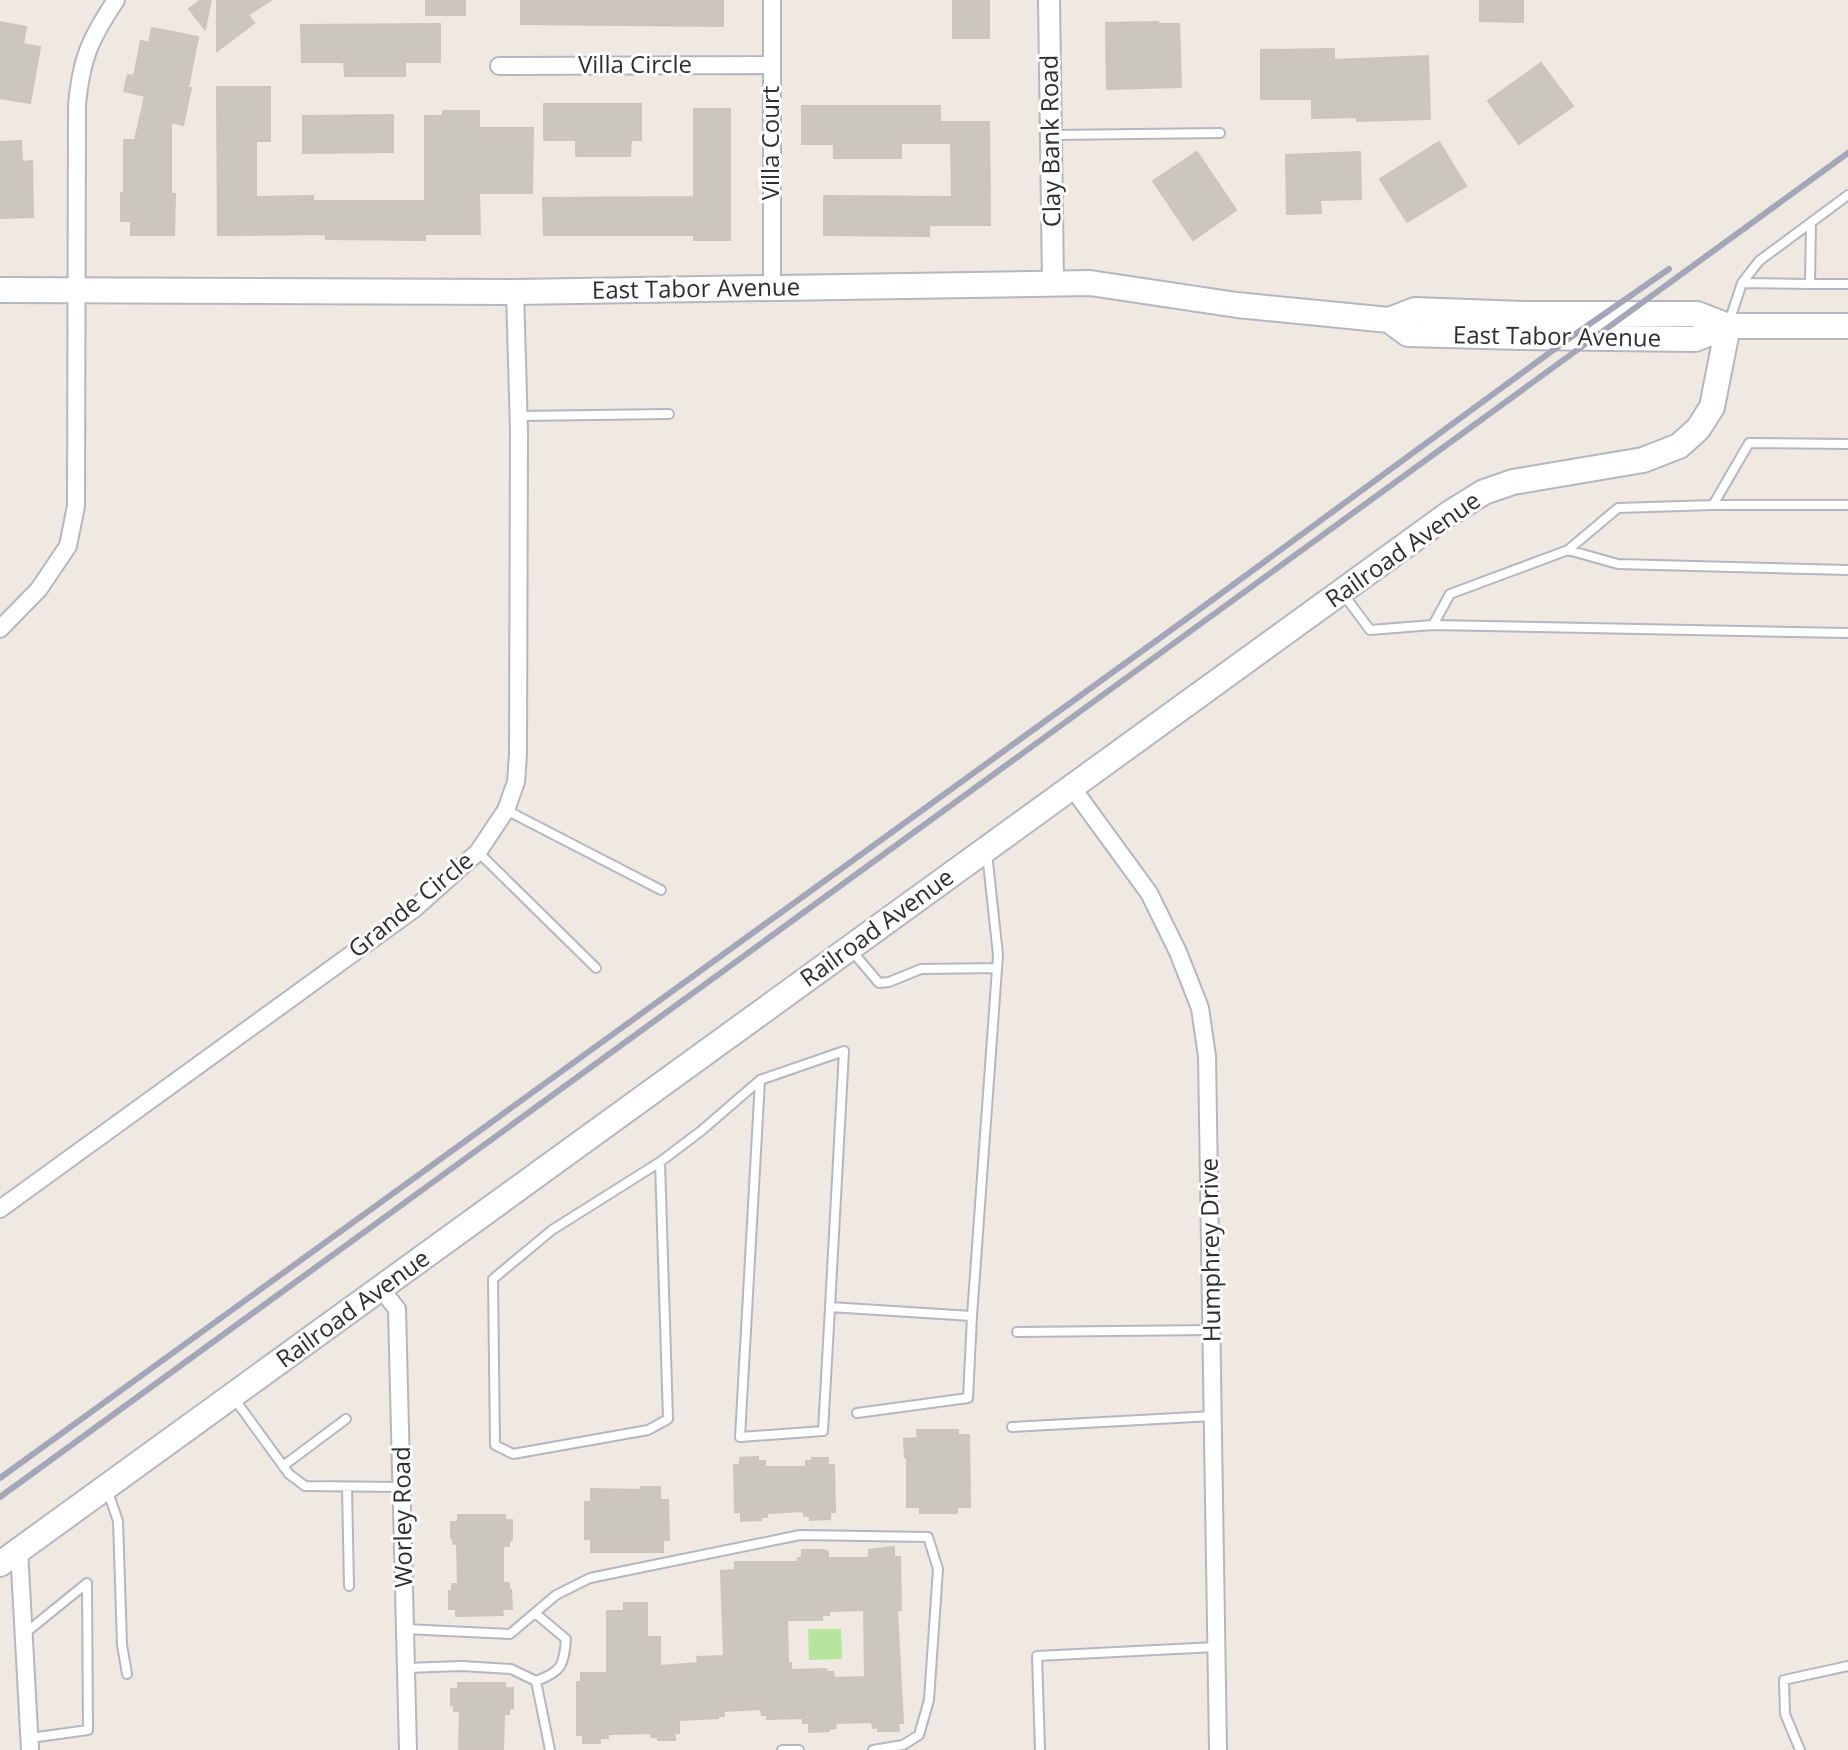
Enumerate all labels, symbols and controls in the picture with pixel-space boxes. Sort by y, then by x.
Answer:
street label: Villa Circle [578,47,692,80]
street label: Clay Bank Road [1031,55,1068,228]
street label: Villa Court [753,86,786,200]
street label: East Tabor Avenue [592,269,800,306]
street label: East Tabor Avenue [1453,317,1661,354]
street label: Railroad Avenue [1318,483,1486,615]
street label: Grande Circle [341,843,479,964]
street label: Railroad Avenue [793,860,960,994]
street label: Humphrey Drive [1191,1158,1228,1342]
street label: Railroad Avenue [269,1241,436,1375]
street label: Worley Road [384,1446,419,1588]

